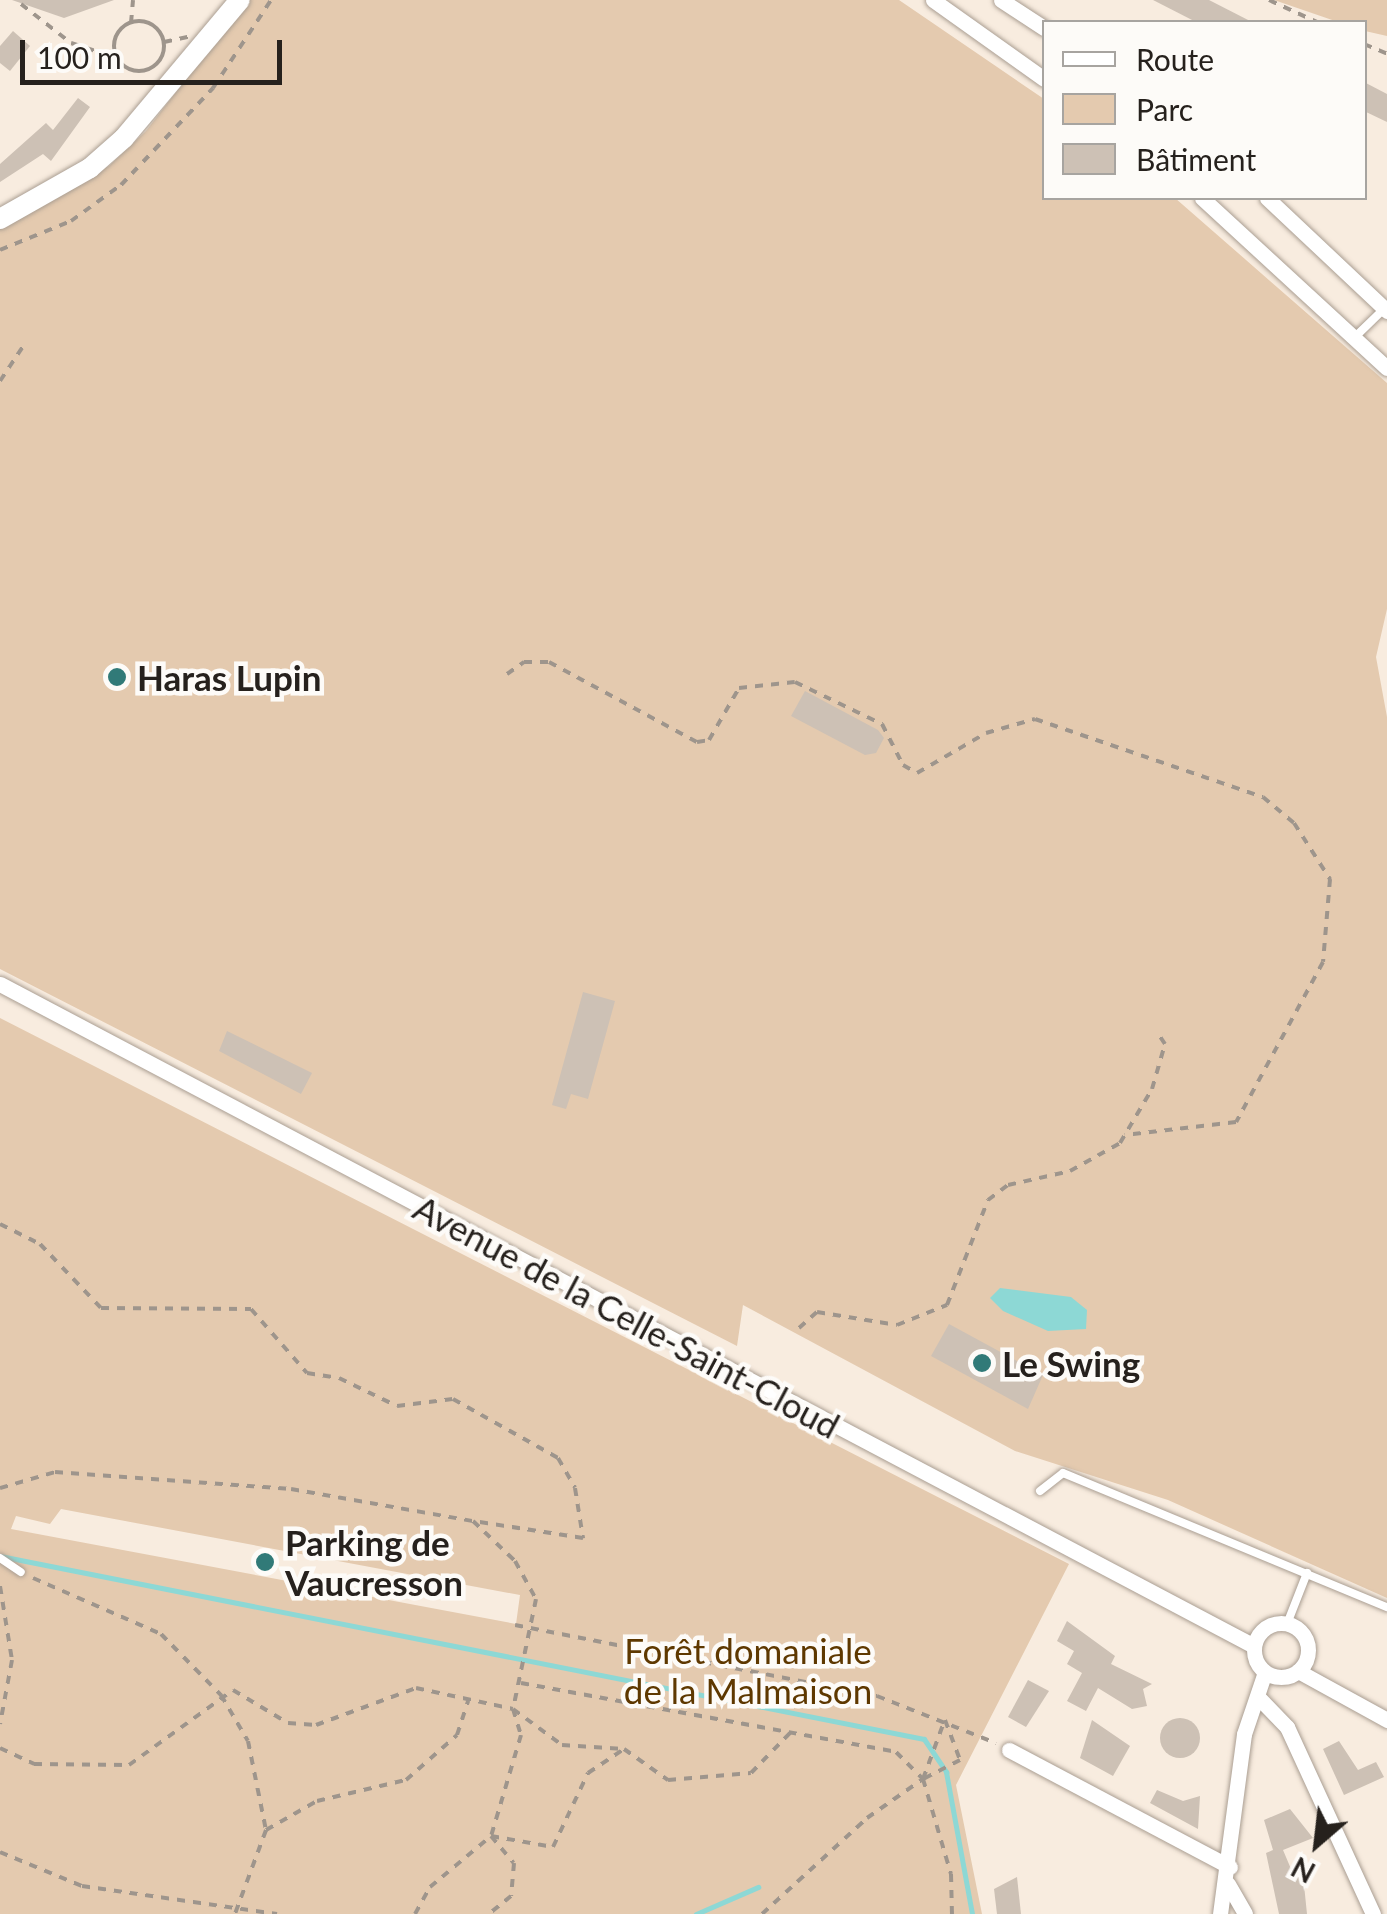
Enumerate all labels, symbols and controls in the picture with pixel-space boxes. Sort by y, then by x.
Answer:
scale bar [25,20,288,82]
legend [1042,20,1367,200]
text: 100 m [37,39,122,75]
text: Route [1136,41,1214,77]
text: Parc [1136,91,1193,127]
text: Bâtiment [1136,141,1256,177]
place label: Haras Lupin [137,656,321,698]
marker: Haras Lupin [106,666,128,688]
street label: Avenue de la Celle-Saint-Cloud [407,1186,847,1446]
place label: Le Swing [1002,1342,1140,1384]
marker: Le Swing [971,1352,993,1374]
place label: Parking de Vaucresson [285,1521,463,1603]
marker: Parking de Vaucresson [254,1551,276,1573]
park label: Forêt domaniale de la Malmaison [624,1629,872,1711]
north arrow [1267,1794,1367,1894]
text: N [1285,1850,1320,1891]

